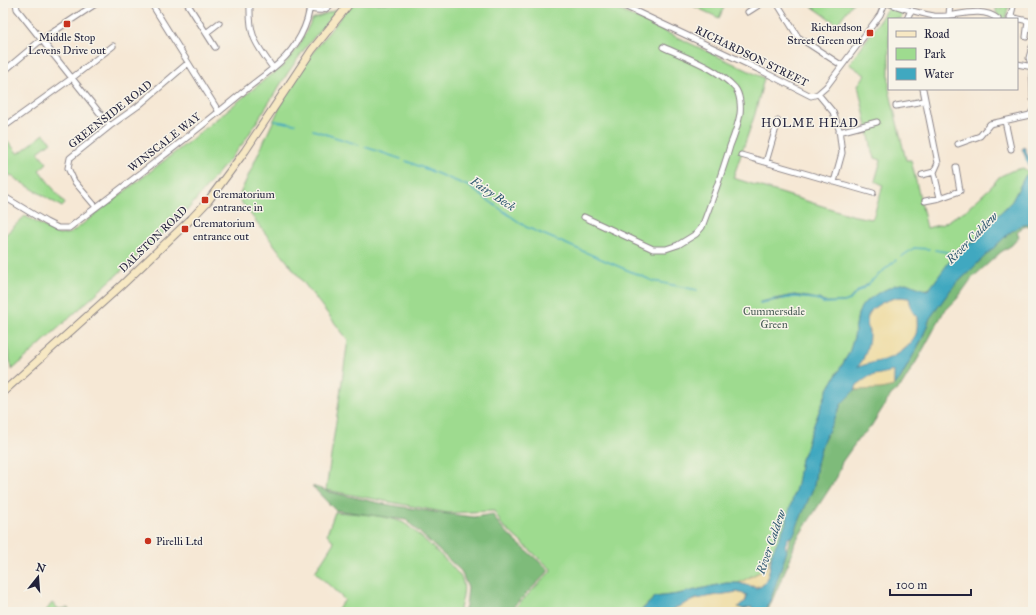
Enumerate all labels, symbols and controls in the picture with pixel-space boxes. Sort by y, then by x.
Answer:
legend [888,18,1018,90]
marker: Middle Stop Levens Drive out [62,19,72,29]
place label: Richardson Street Green out [787,21,862,47]
street label: RICHARDSON STREET [693,23,811,90]
text: Road [924,27,950,41]
marker: Richardson Street Green out [865,28,875,38]
place label: Middle Stop Levens Drive out [28,31,106,57]
text: Park [924,47,946,61]
text: Water [924,67,954,81]
street label: GREENSIDE ROAD [66,78,155,151]
street label: WINSCALE WAY [126,110,204,175]
district label: HOLME HEAD [761,116,859,130]
water label: Fairy Beck [467,173,519,214]
place label: Crematorium entrance in [213,188,275,214]
marker: Crematorium entrance in [200,195,210,205]
street label: DALSTON ROAD [117,203,190,275]
water label: River Caldew [943,209,1001,267]
place label: Crematorium entrance out [193,217,255,243]
marker: Crematorium entrance out [180,224,190,234]
park label: Cummersdale Green [743,305,806,331]
water label: River Caldew [753,507,789,577]
place label: Pirelli Ltd [156,535,203,548]
marker: Pirelli Ltd [143,536,153,546]
north arrow [18,557,58,597]
text: N [34,560,48,576]
scale bar [890,571,971,597]
text: 100 m [896,578,927,592]

